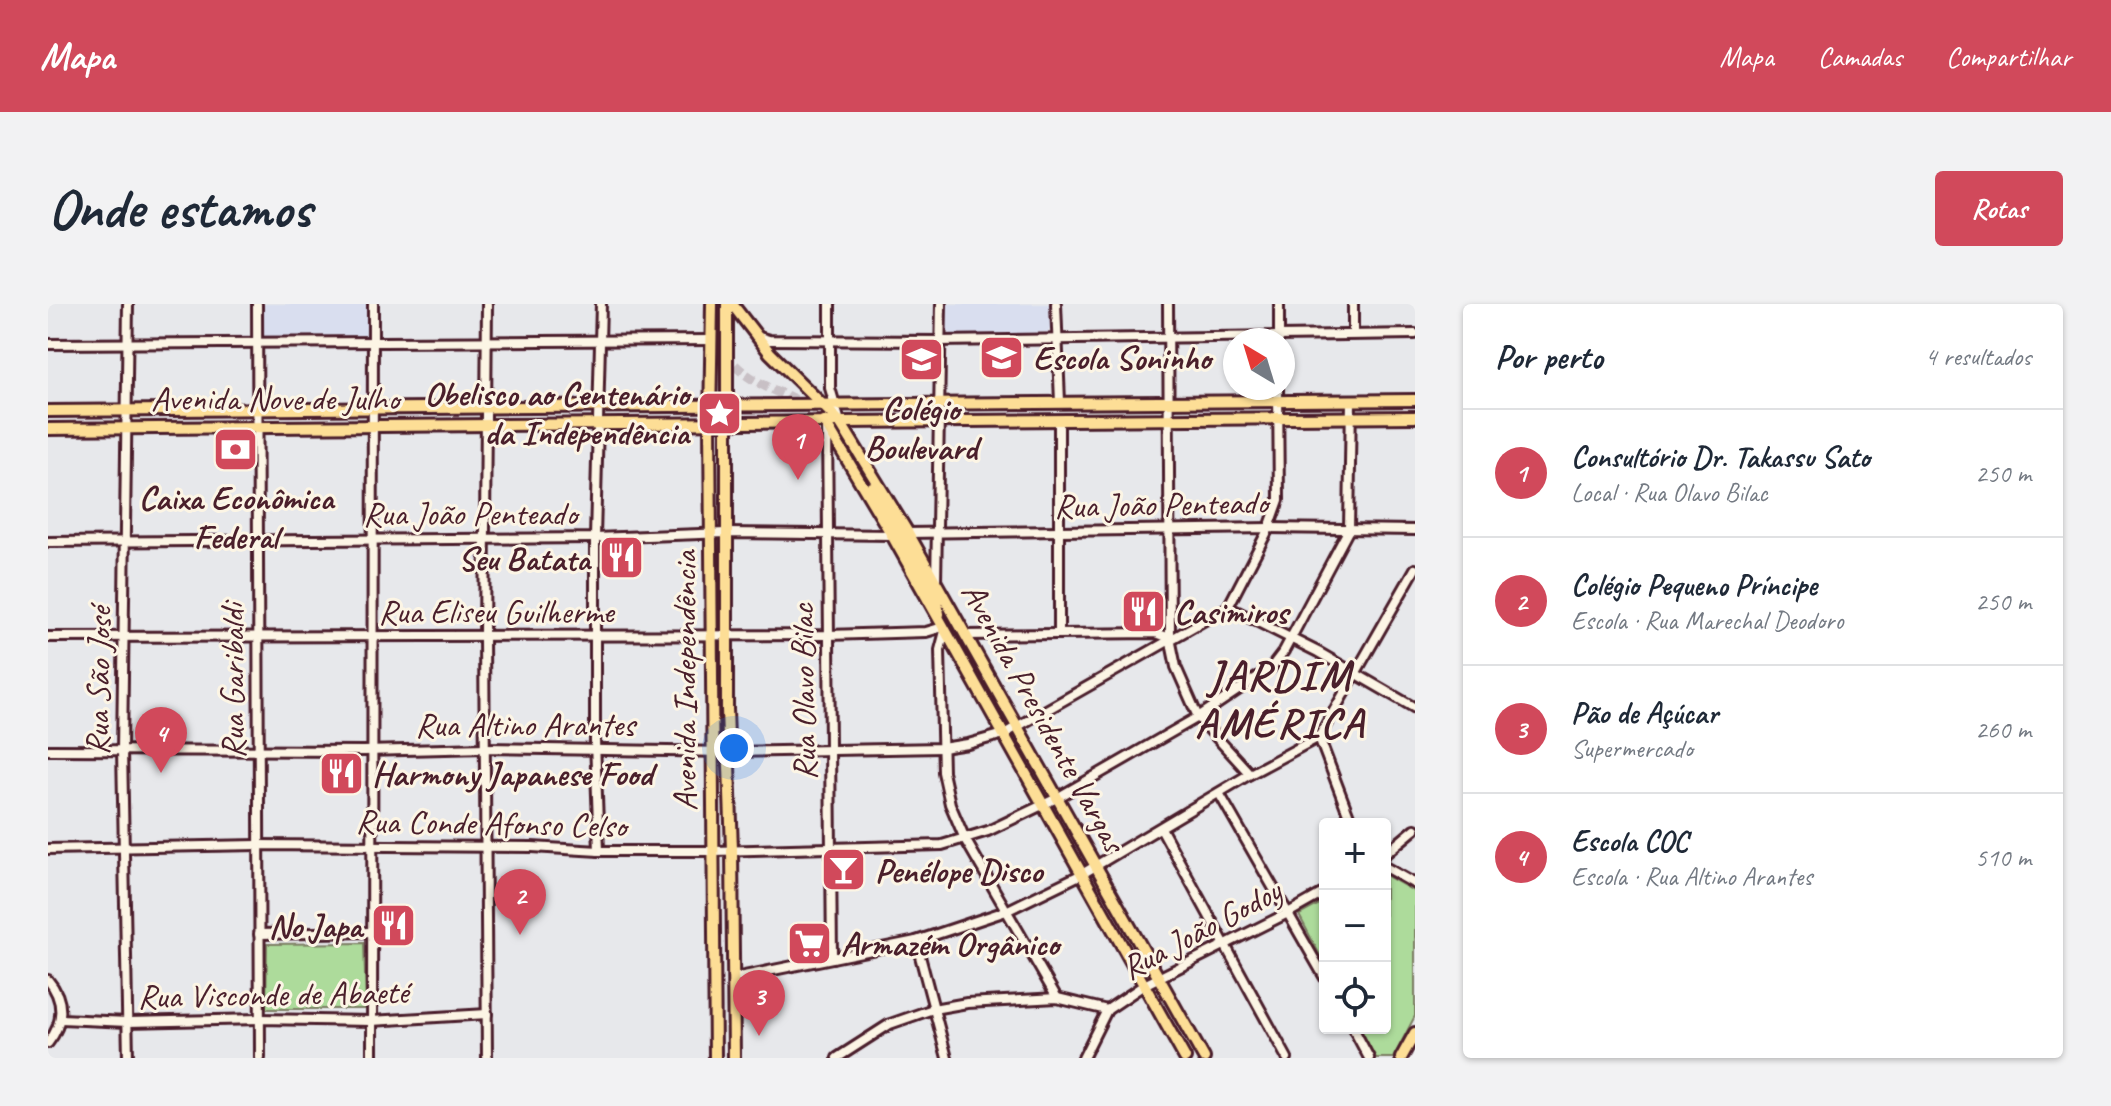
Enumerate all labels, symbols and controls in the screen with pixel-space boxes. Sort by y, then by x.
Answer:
text: Mapa [40,33,115,80]
text: Mapa [1719,39,1774,74]
text: Camadas [1818,39,1902,74]
text: Compartilhar [1946,39,2071,74]
button: Rotas [1935,171,2063,246]
text: Onde estamos [48,173,311,244]
north arrow [1223,328,1295,400]
school or university icon: Escola Soninho [978,333,1026,381]
text: Por perto [1495,335,1603,378]
school or university icon: Colégio Boulevard [897,336,945,384]
place label: Escola Soninho [1033,336,1215,379]
text: 4 resultados [1925,340,2031,373]
place label: Obelisco ao Centenário da Independência [425,372,693,454]
street label: Avenida Nove de Julho [151,377,403,420]
place label: Colégio Boulevard [865,387,983,469]
place icon: Obelisco ao Centenário da Independência [696,389,744,437]
pin: 1 [772,414,824,480]
bank icon: Caixa Econômica Federal [212,425,260,473]
text: Consultório Dr. Takassu Sato [1571,438,1870,476]
text: 1 [1515,457,1527,490]
text: 250 m [1975,457,2031,490]
place label: Caixa Econômica Federal [139,476,336,558]
text: Local · Rua Olavo Bilac [1571,476,1767,509]
street label: Rua João Penteado [1054,481,1272,527]
street label: Rua João Penteado [363,492,581,535]
restaurant icon: Seu Batata [597,534,645,582]
place label: Seu Batata [458,537,593,580]
street label: Avenida Independência [663,549,706,811]
text: Colégio Pequeno Príncipe [1571,566,1817,604]
street label: Avenida Presidente Vargas [952,574,1137,862]
text: 2 [1515,585,1527,618]
text: 250 m [1975,585,2031,618]
restaurant icon: Casimiros [1119,587,1167,635]
street label: Rua Eliseu Guilherme [378,590,616,633]
place label: Casimiros [1174,590,1291,633]
street label: Rua Garibaldi [211,599,254,759]
street label: Rua São José [75,602,121,756]
street label: Rua Olavo Bilac [780,602,826,780]
text: Escola · Rua Marechal Deodoro [1571,604,1844,637]
district label: JARDIM AMÉRICA [1195,649,1365,750]
text: Pão de Açúcar [1571,694,1718,732]
street label: Rua Altino Arantes [415,703,638,746]
pin: 4 [135,707,187,773]
text: 3 [1515,713,1527,746]
text: 260 m [1975,713,2031,746]
your location [714,728,754,768]
text: Supermercado [1571,732,1693,765]
restaurant icon: Harmony Japanese Food [317,749,365,797]
place label: Harmony Japanese Food [372,752,659,795]
street label: Rua Conde Afonso Celso [355,799,631,847]
map controls [1319,818,1391,1034]
button: + [1319,818,1391,890]
text: Escola COC [1571,822,1688,860]
text: 4 [1515,841,1527,874]
text: 510 m [1975,841,2031,874]
bar icon: Penélope Disco [820,846,868,894]
place label: Penélope Disco [875,849,1045,892]
text: Escola · Rua Altino Arantes [1571,860,1812,893]
street label: Rua João Godoy [1114,868,1290,989]
pin: 2 [494,869,546,935]
button: − [1319,890,1391,962]
restaurant icon: No Japa [369,901,417,949]
place label: No Japa [269,904,365,947]
supermarket icon: Armazém Orgânico [786,919,834,967]
place label: Armazém Orgânico [841,922,1063,965]
button: locate [1319,962,1391,1034]
street label: Rua Visconde de Abaeté [137,970,414,1018]
pin: 3 [733,970,785,1036]

